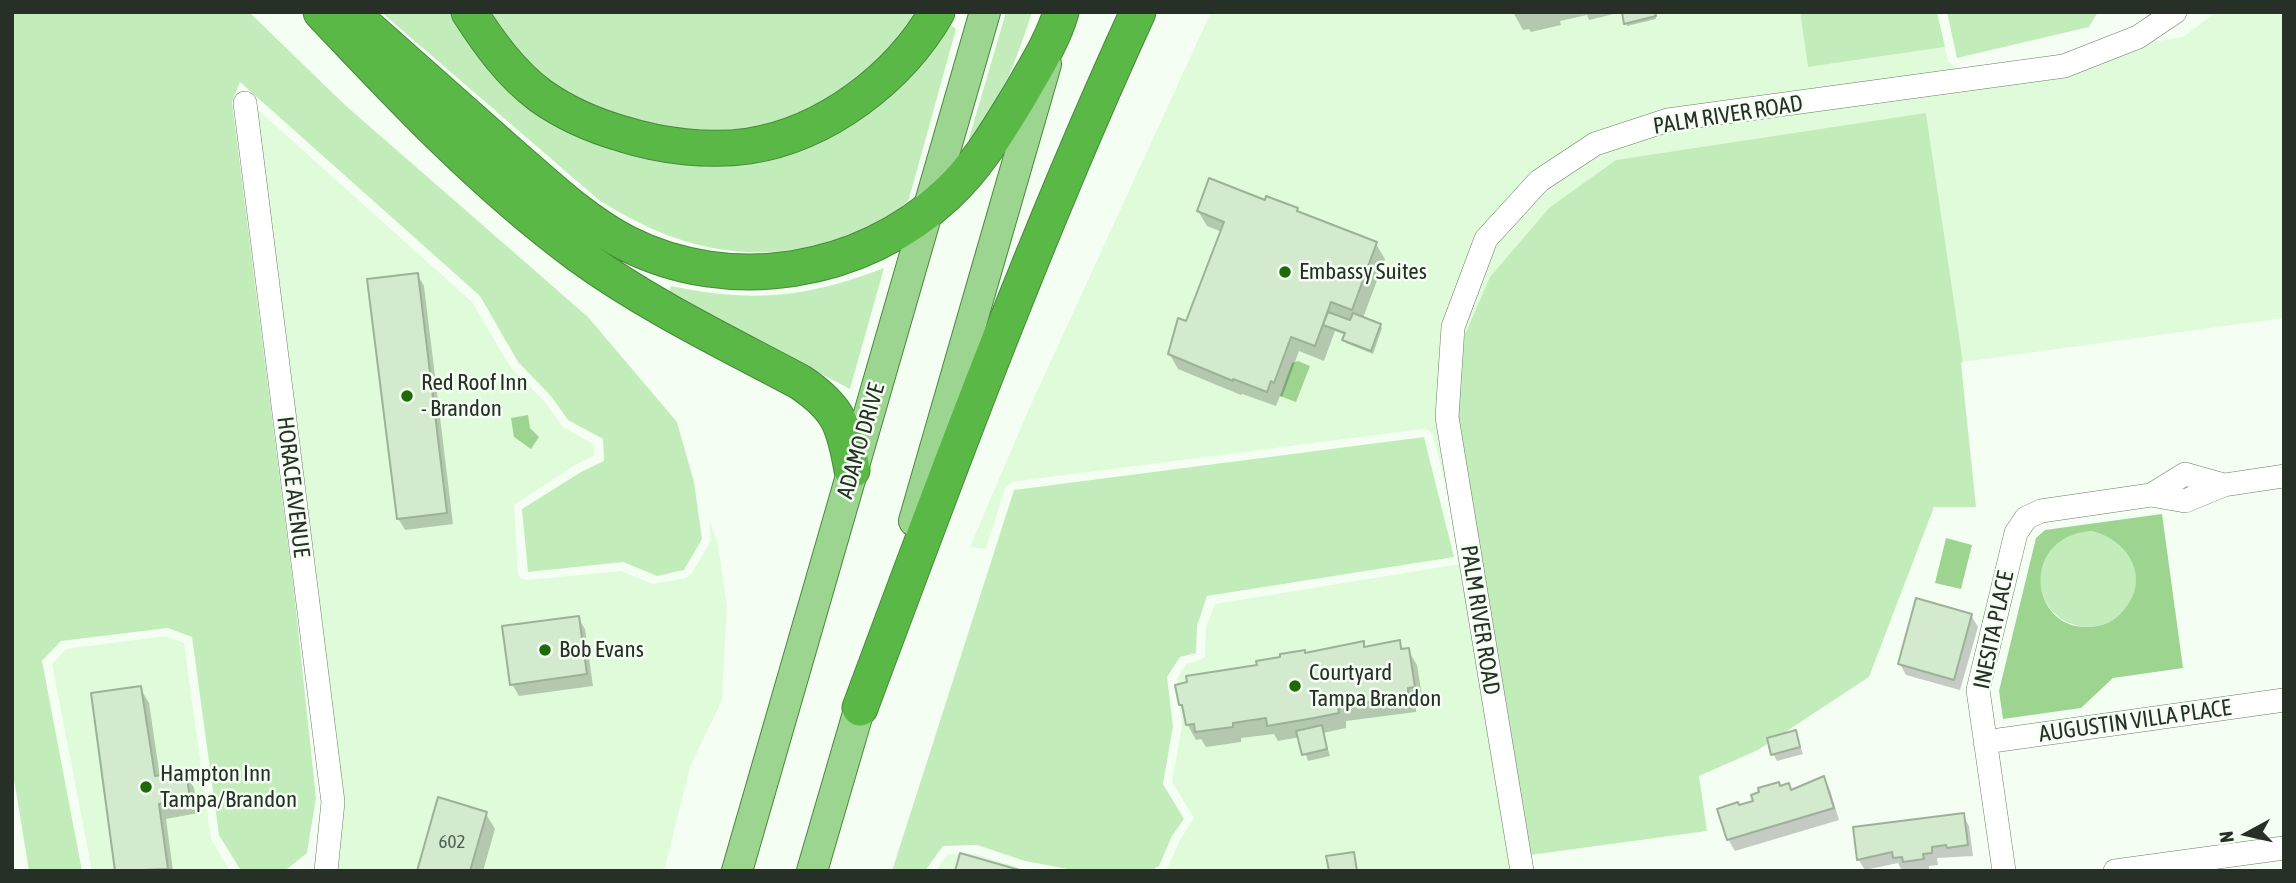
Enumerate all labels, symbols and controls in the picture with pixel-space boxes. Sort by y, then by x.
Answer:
street label: PALM RIVER ROAD [1651,90,1805,140]
place label: Embassy Suites [1299,258,1427,286]
marker: Embassy Suites [1277,264,1293,280]
place label: Red Roof Inn - Brandon [421,369,528,423]
street label: ADAMO DRIVE [831,380,891,502]
marker: Red Roof Inn - Brandon [399,388,415,404]
street label: HORACE AVENUE [271,415,315,559]
street label: PALM RIVER ROAD [1455,543,1505,697]
street label: INESITA PLACE [1968,568,2020,692]
place label: Bob Evans [559,636,644,664]
marker: Bob Evans [537,642,553,658]
place label: Courtyard Tampa Brandon [1309,659,1441,713]
marker: Courtyard Tampa Brandon [1287,678,1303,694]
street label: AUGUSTIN VILLA PLACE [2037,694,2233,748]
place label: Hampton Inn Tampa/Brandon [160,760,297,814]
marker: Hampton Inn Tampa/Brandon [138,779,154,795]
north arrow [2212,799,2282,869]
text: N [2215,830,2238,844]
house number: 602 [439,831,465,853]

